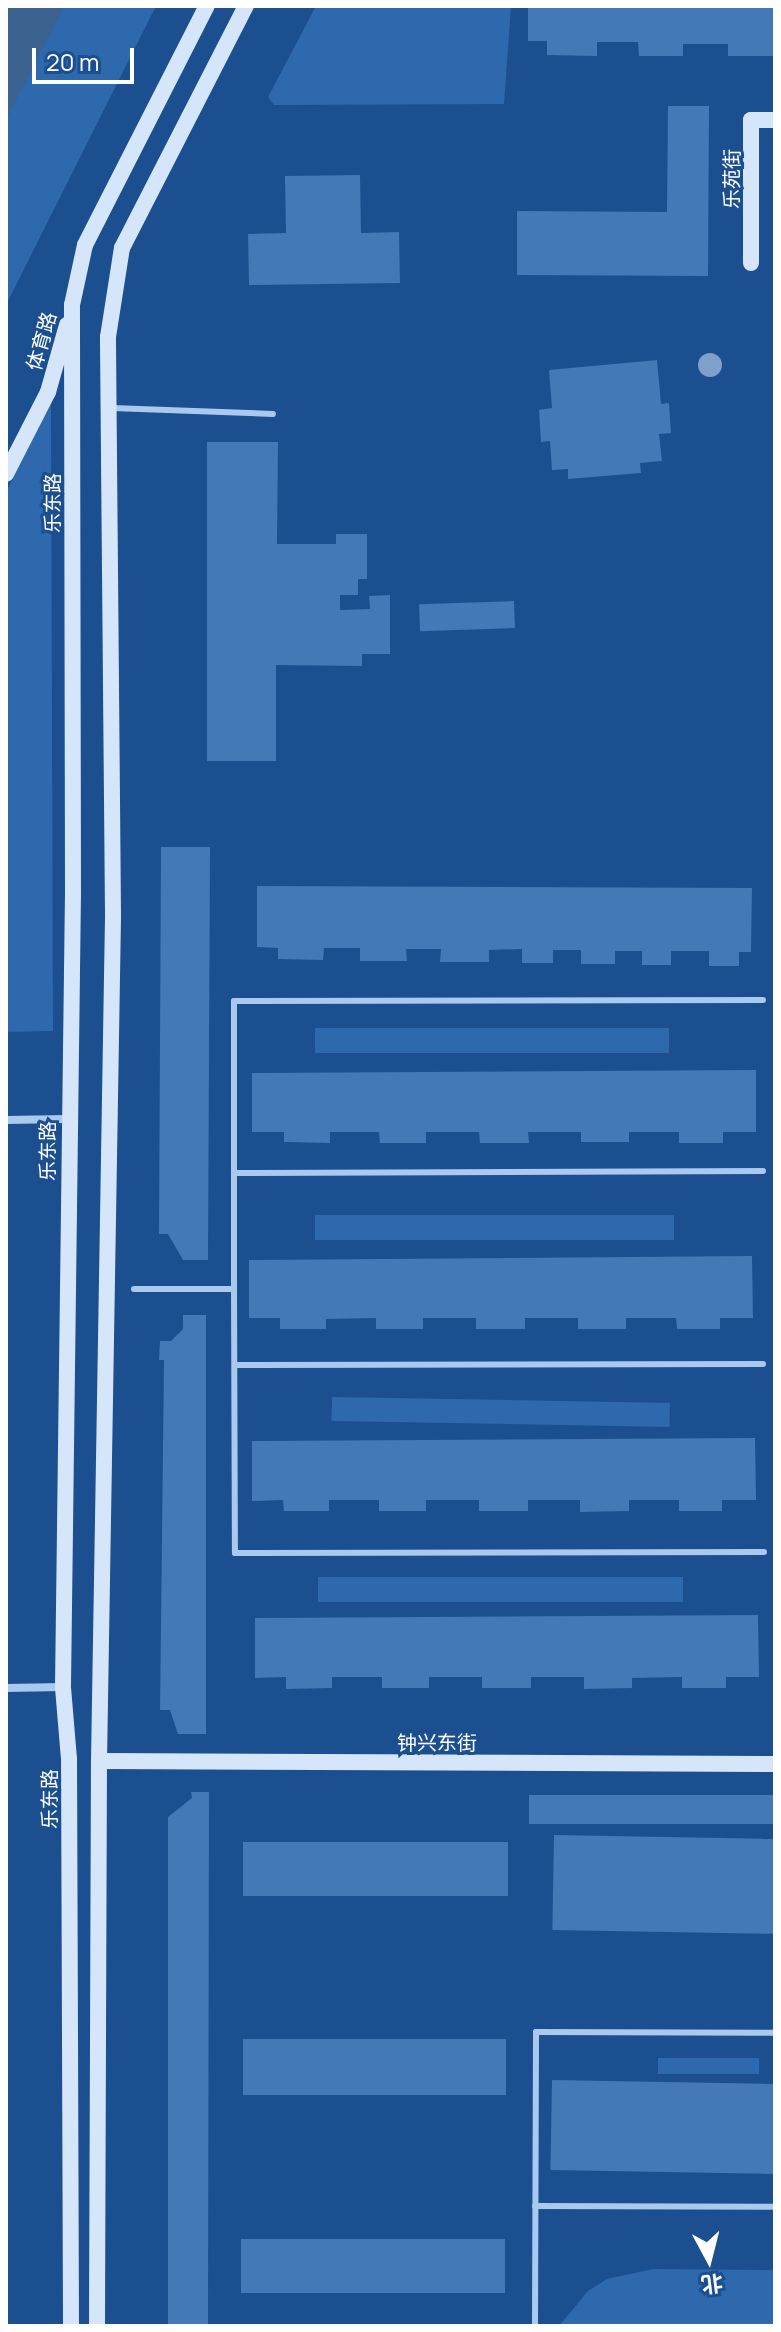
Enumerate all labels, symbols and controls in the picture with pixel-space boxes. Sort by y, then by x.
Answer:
scale bar [36,32,138,82]
text: 20 m [46,45,99,78]
street label: 乐苑街 [719,149,743,209]
street label: 体育路 [21,309,61,373]
street label: 乐东路 [40,473,64,533]
street label: 乐东路 [35,1121,59,1181]
street label: 钟兴东街 [397,1730,477,1754]
street label: 乐东路 [37,1769,61,1829]
north arrow [669,2220,749,2300]
text: 北 [699,2268,725,2300]

